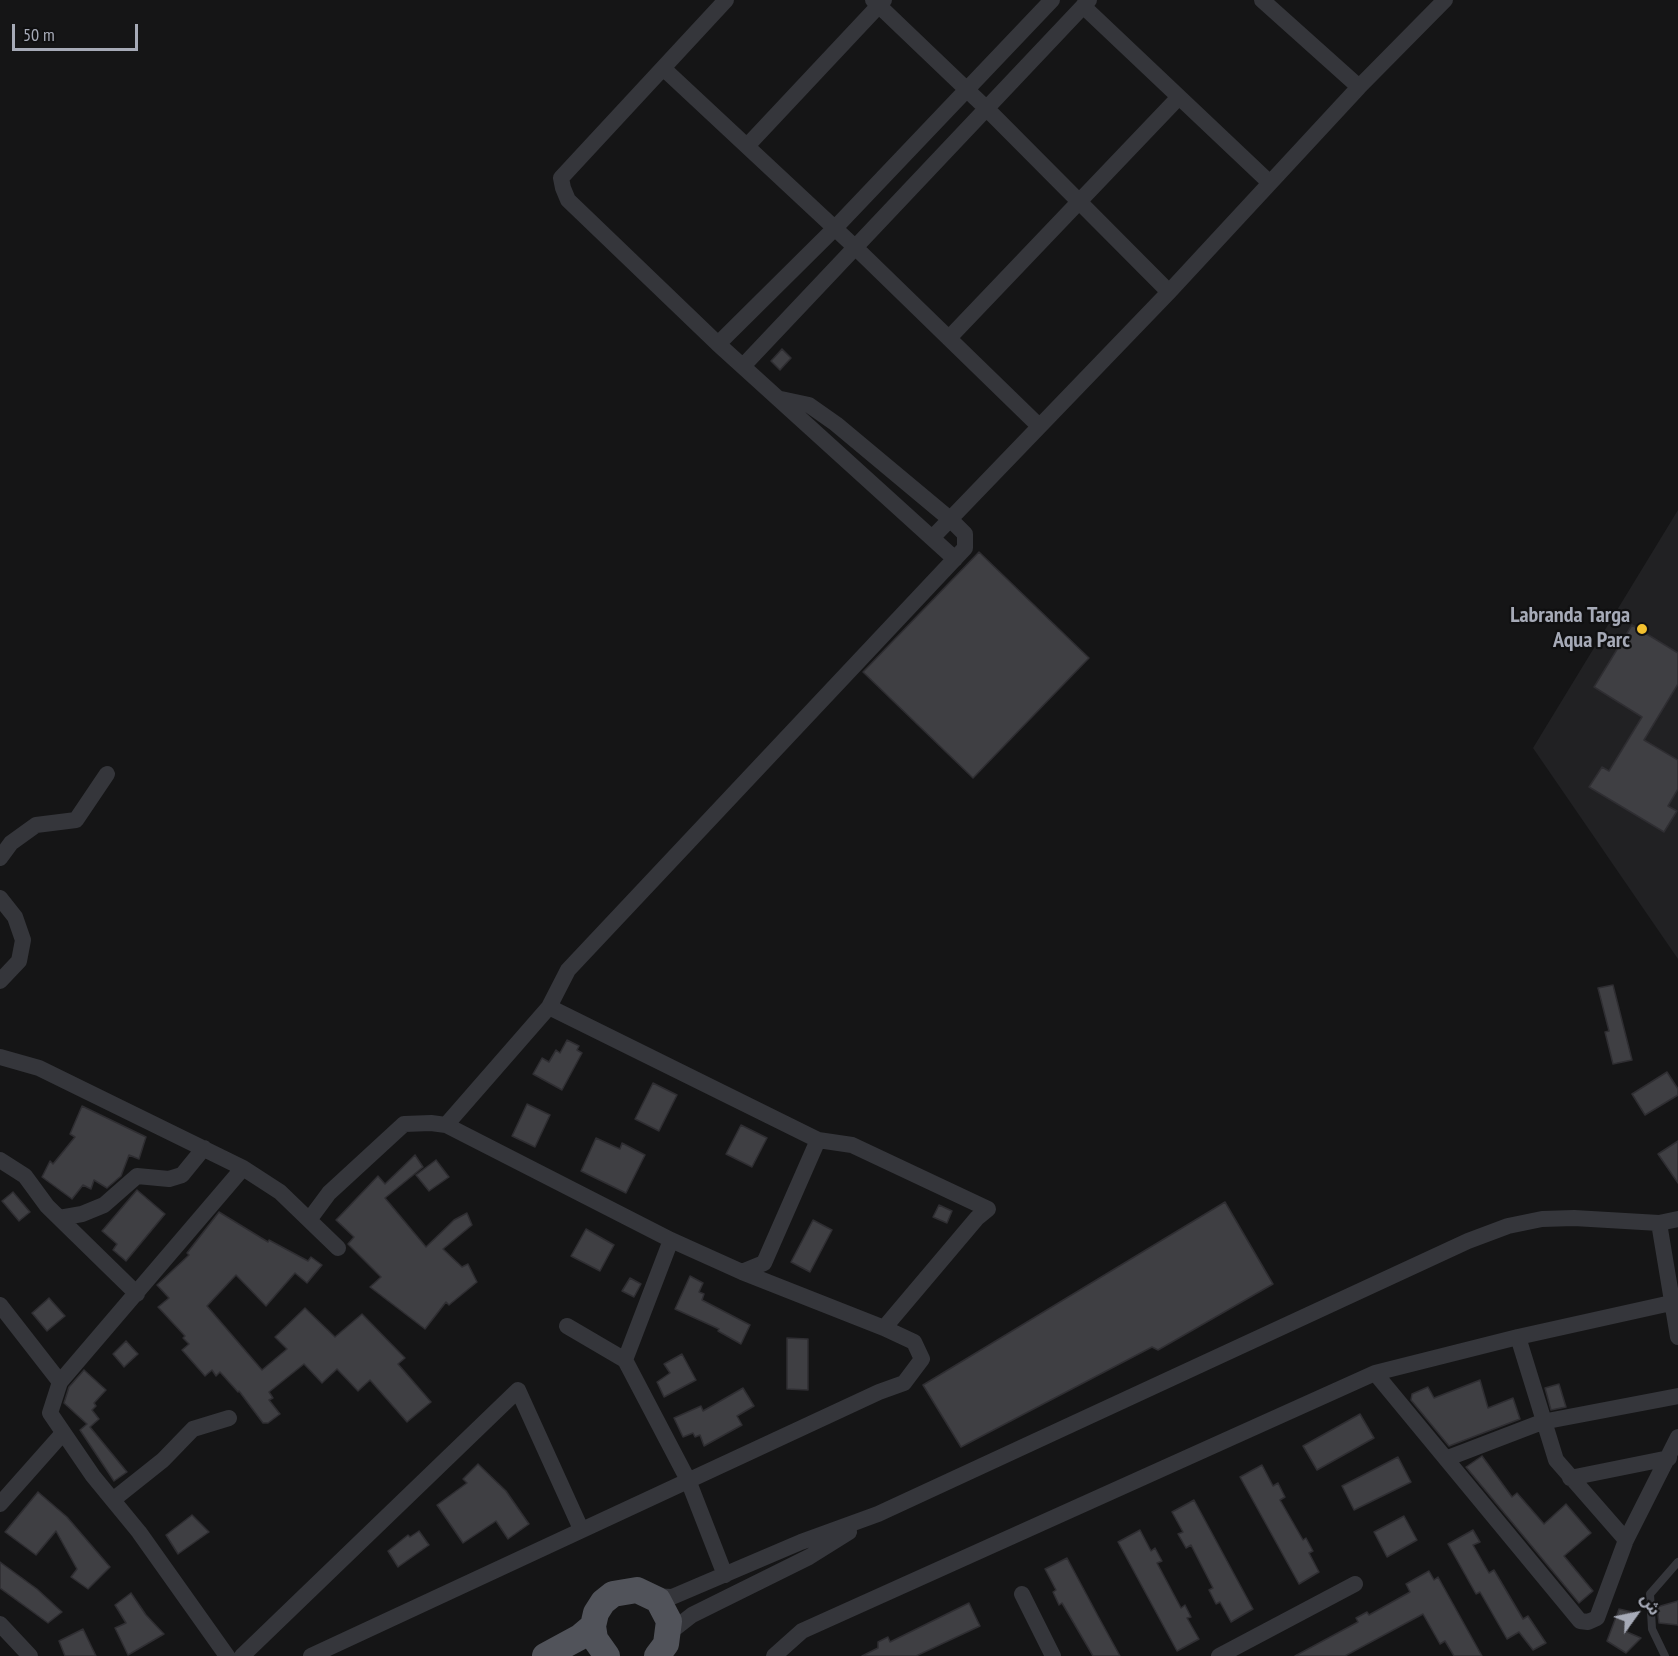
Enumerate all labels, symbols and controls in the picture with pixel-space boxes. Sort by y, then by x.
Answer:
scale bar [15,12,141,50]
text: 50 m [23,23,55,46]
place label: Labranda Targa Aqua Parc [1510,603,1630,654]
marker: Labranda Targa Aqua Parc [1635,622,1649,636]
north arrow [1606,1584,1666,1644]
text: ش [1637,1590,1665,1619]

